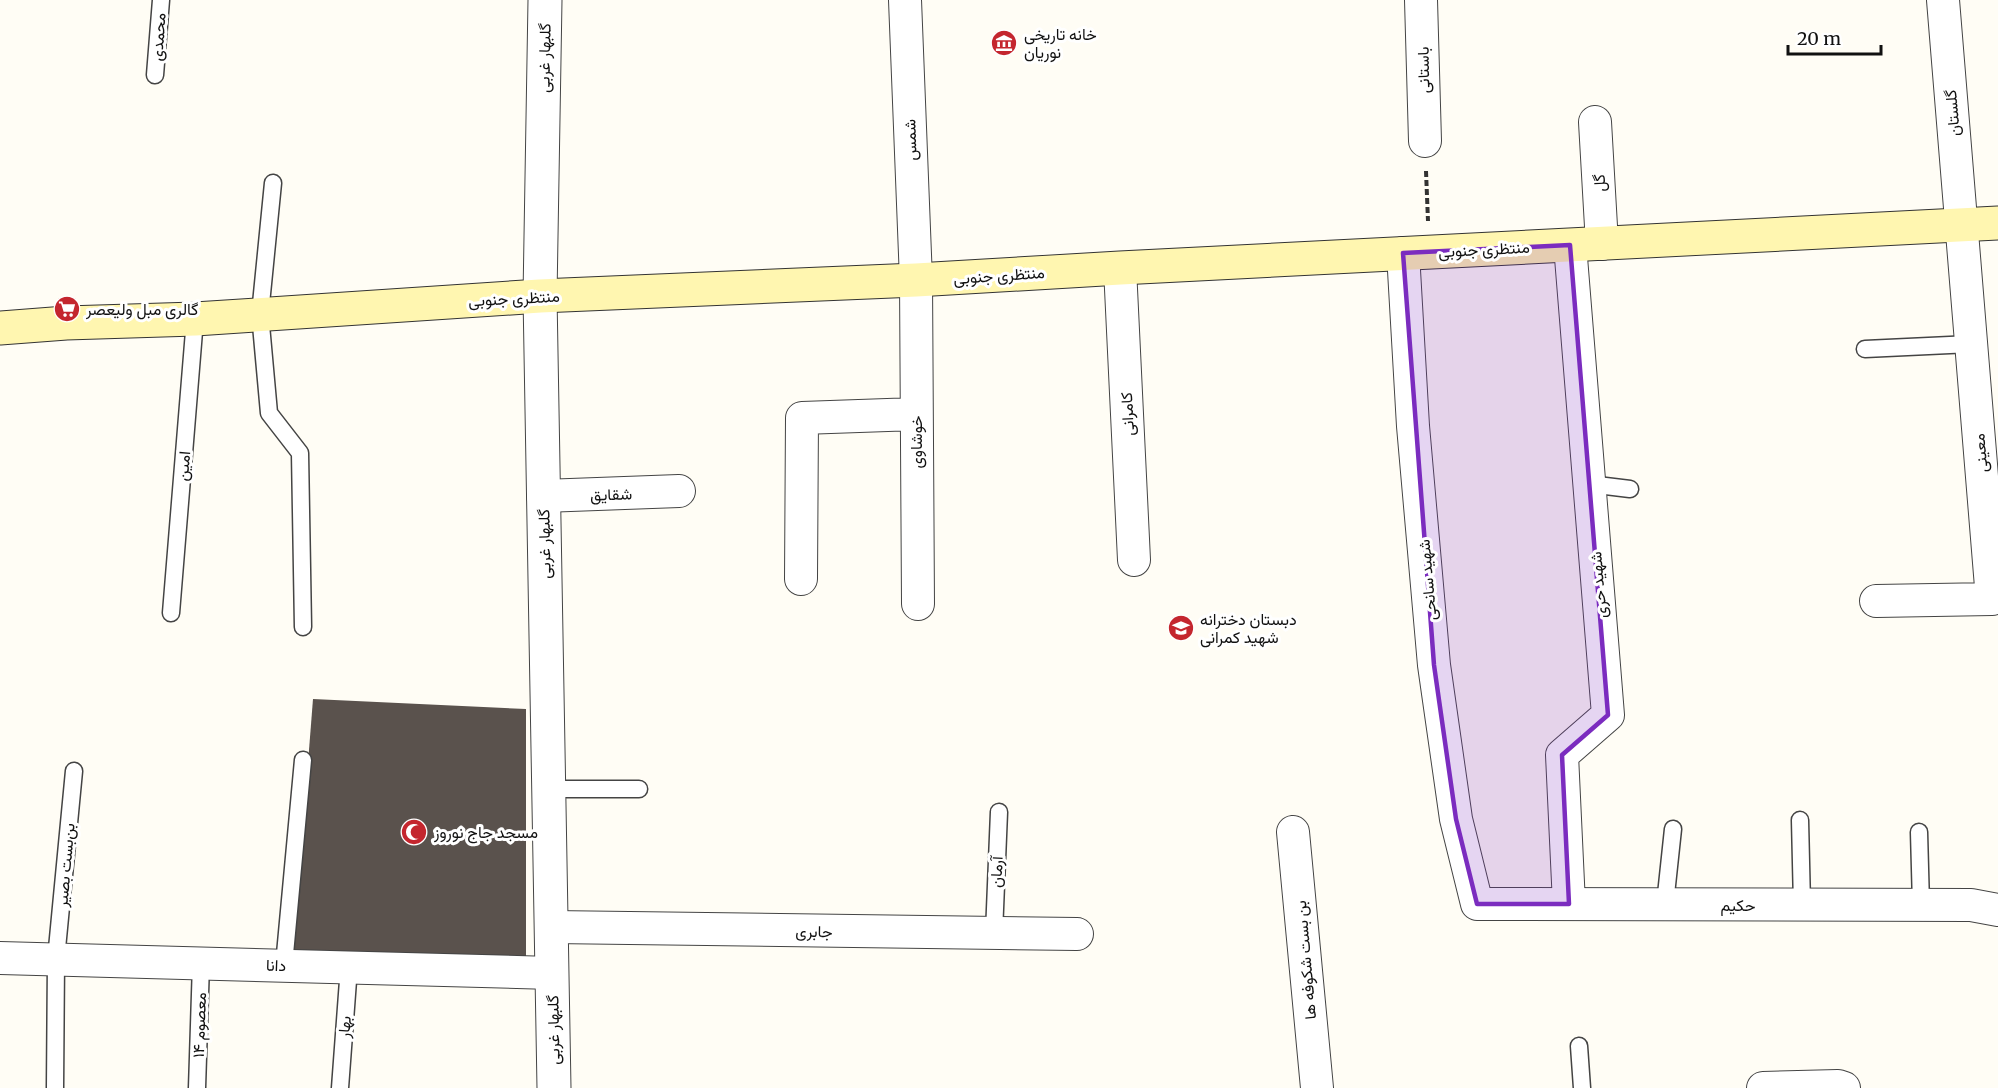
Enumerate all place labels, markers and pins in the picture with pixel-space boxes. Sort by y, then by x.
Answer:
place label: خانه تاریخی نوریان [1024,24,1097,63]
museum icon: خانه تاریخی نوریان [989,28,1019,58]
supermarket icon: گالری مبل ولیعصر [52,294,82,324]
place label: گالری مبل ولیعصر [85,299,198,320]
place label: دبستان دخترانه شهید کمرانی [1200,609,1297,648]
school or university icon: دبستان دخترانه شهید کمرانی [1166,613,1196,643]
mosque icon: مسجد جاج نوروز [399,817,429,847]
place label: مسجد جاج نوروز [433,822,538,844]

